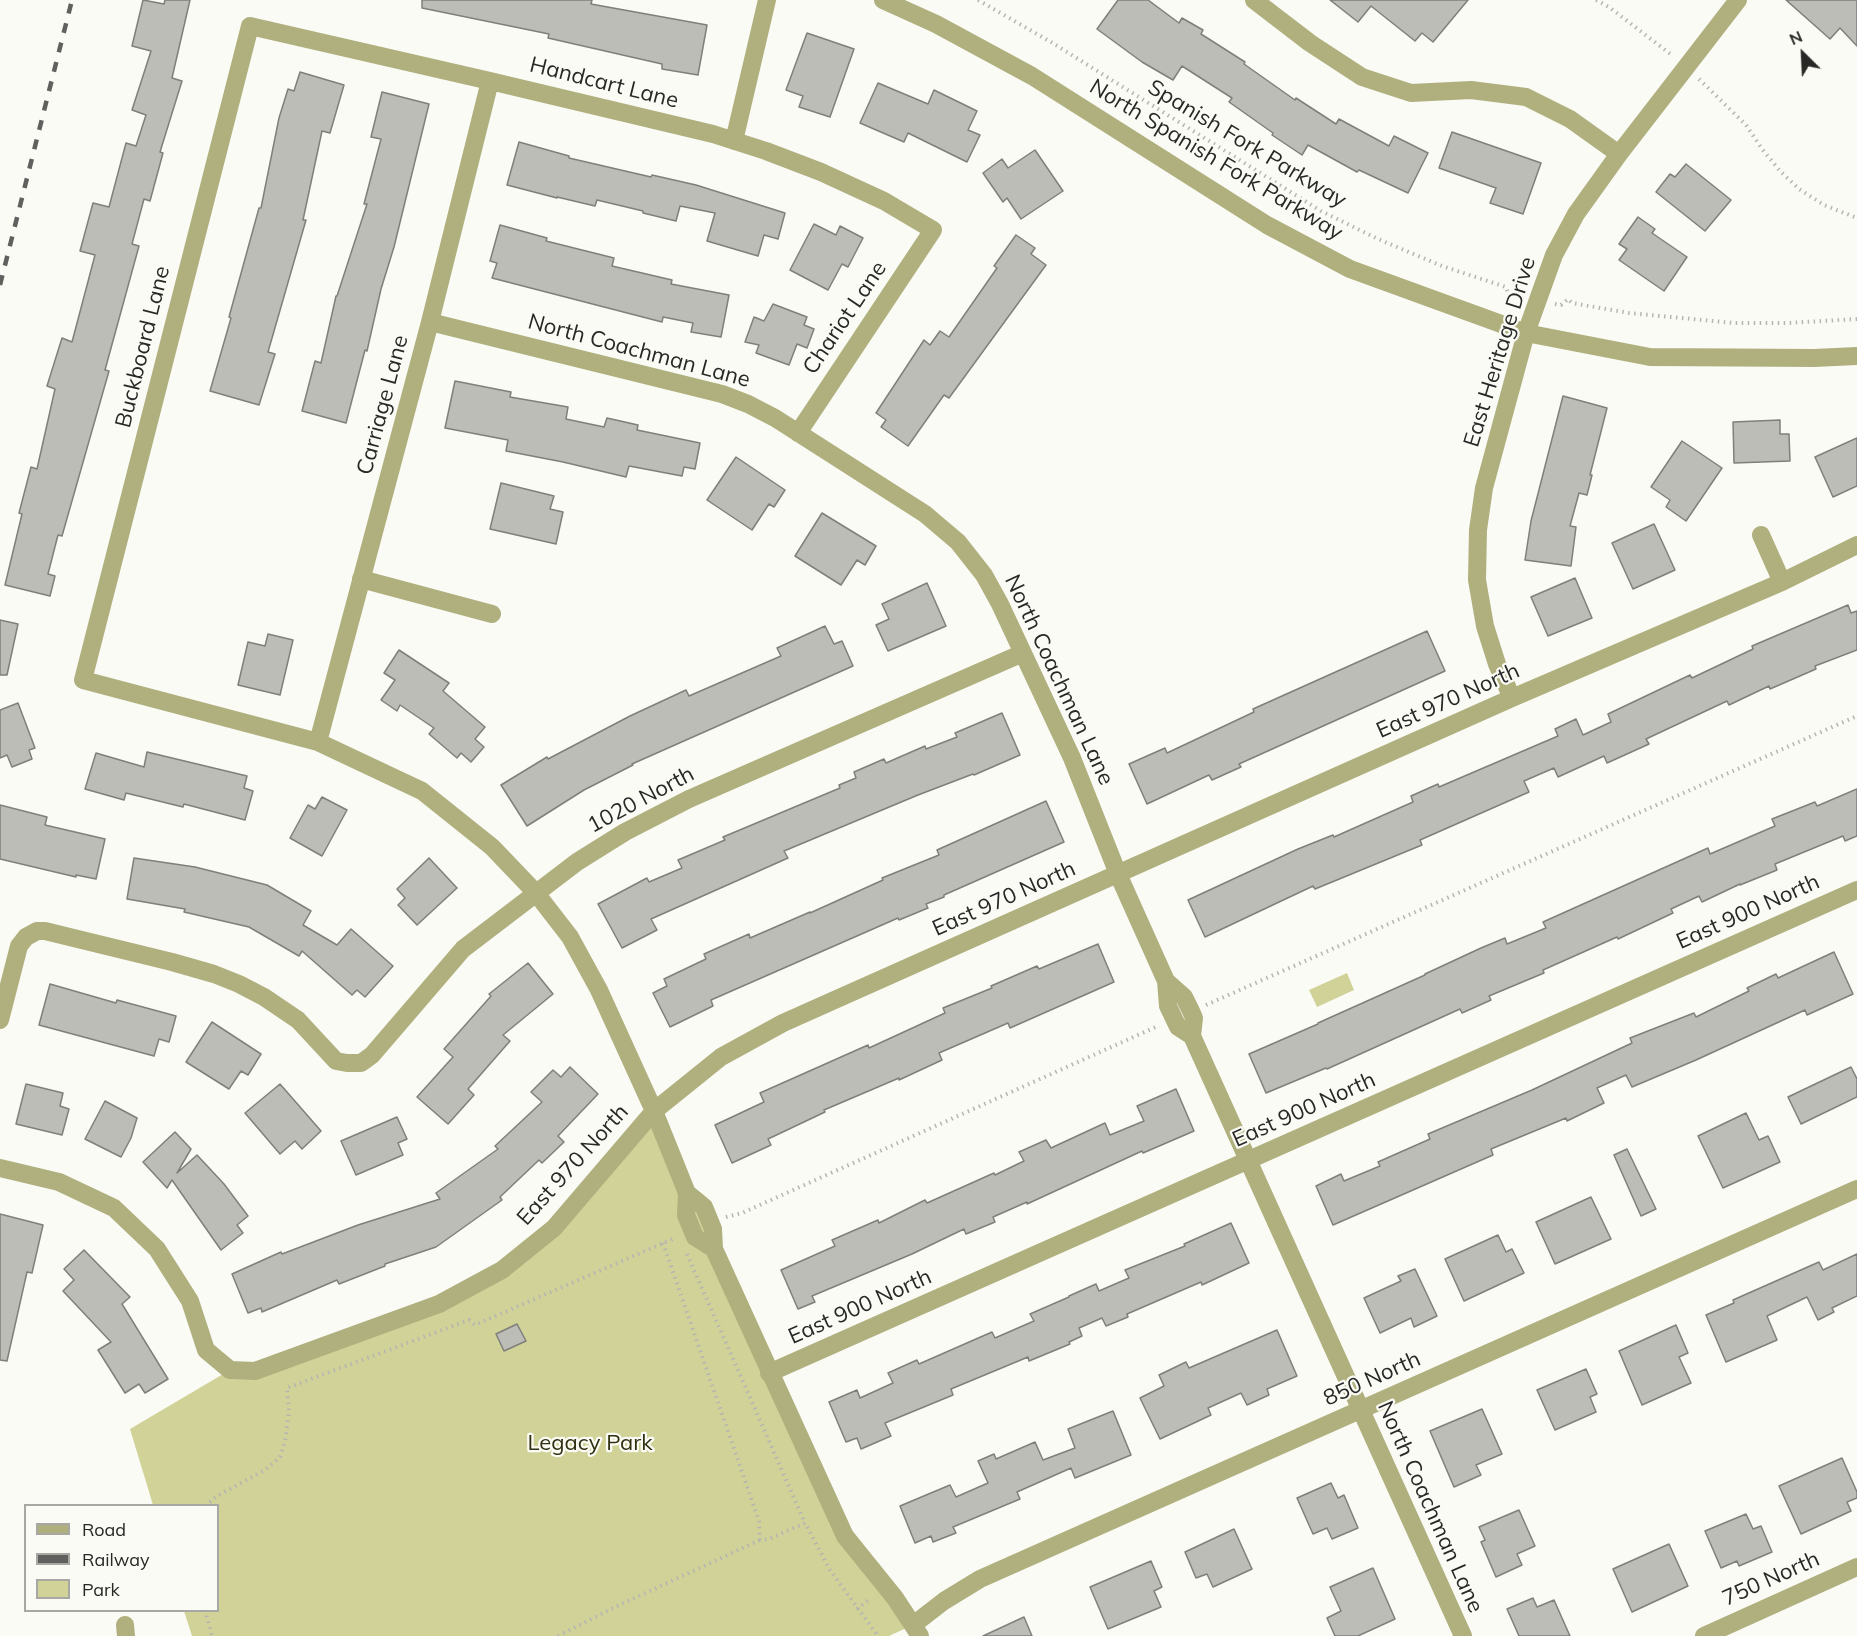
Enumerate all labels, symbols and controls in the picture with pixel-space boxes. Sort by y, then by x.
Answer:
north arrow [1773,24,1833,84]
text: N [1786,26,1805,49]
street label: Handcart Lane [527,52,681,114]
street label: North Spanish Fork Parkway [1085,74,1347,246]
street label: Spanish Fork Parkway [1143,74,1351,214]
street label: East Heritage Drive [1459,254,1541,450]
street label: Chariot Lane [798,257,892,379]
street label: Buckboard Lane [110,263,176,431]
street label: North Coachman Lane [525,309,753,393]
street label: Carriage Lane [352,332,414,478]
street label: North Coachman Lane [999,571,1119,789]
street label: East 970 North [1372,658,1524,744]
street label: 1020 North [583,761,699,839]
street label: East 970 North [928,856,1080,942]
street label: East 900 North [1672,869,1824,955]
street label: East 900 North [1228,1067,1380,1153]
street label: East 970 North [512,1099,634,1231]
street label: East 900 North [784,1264,936,1350]
street label: 850 North [1319,1346,1425,1412]
street label: North Coachman Lane [1371,1397,1489,1617]
park label: Legacy Park [527,1430,653,1456]
legend [24,1504,219,1612]
text: Road [82,1518,126,1541]
street label: 750 North [1718,1546,1824,1612]
text: Railway [82,1548,150,1571]
text: Park [82,1578,120,1601]

